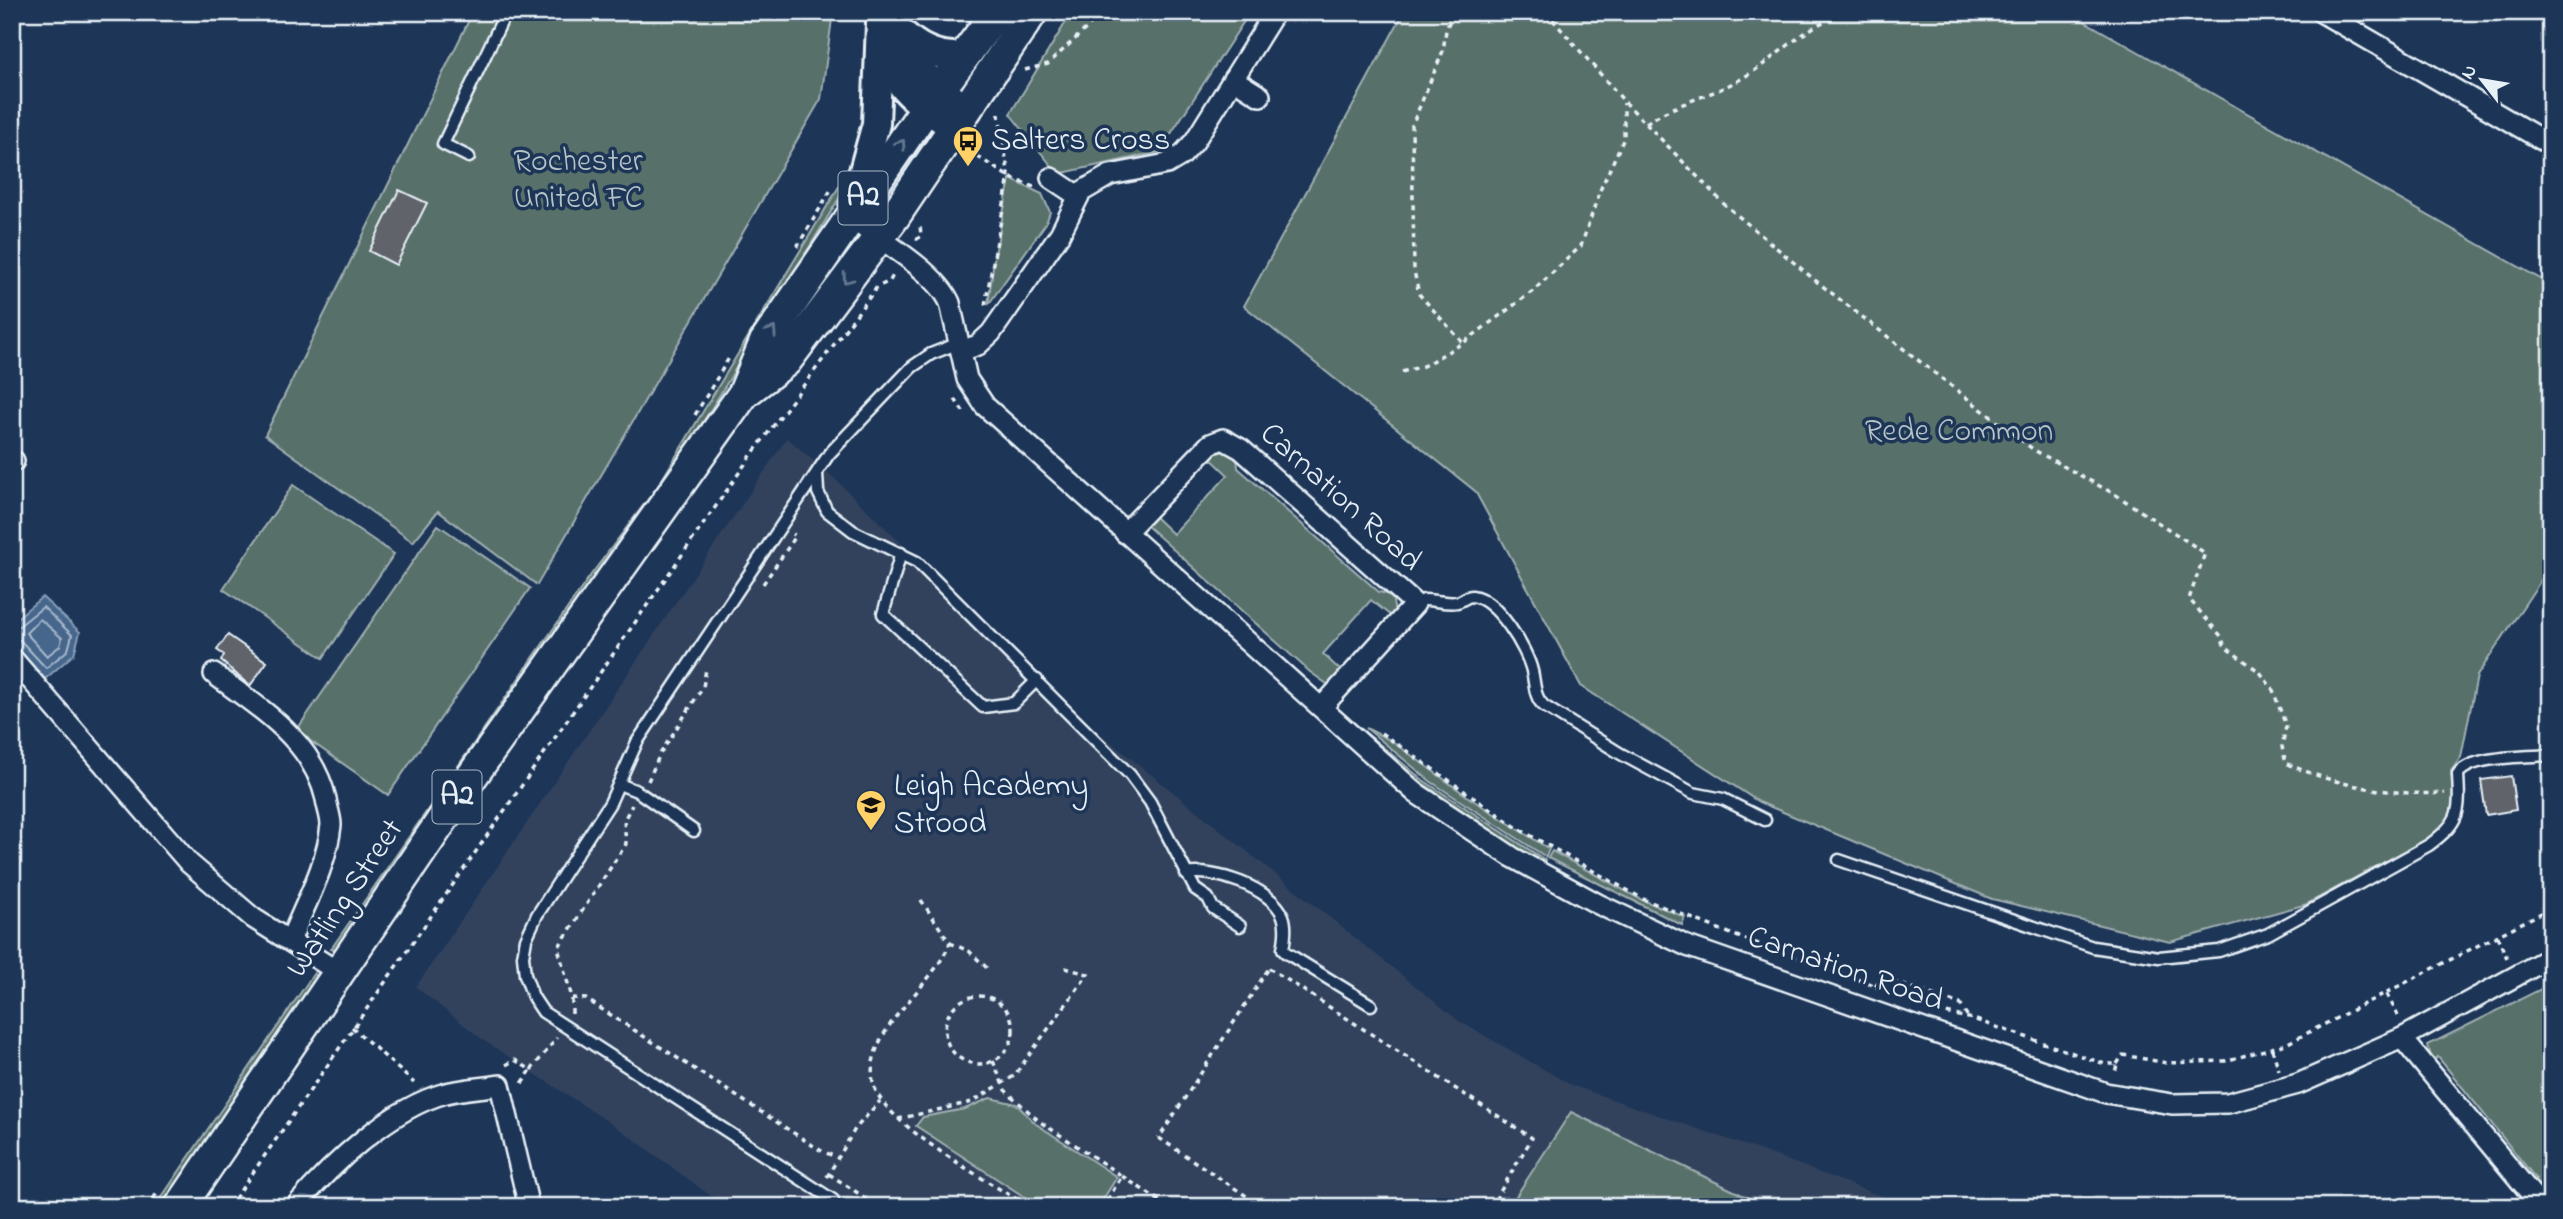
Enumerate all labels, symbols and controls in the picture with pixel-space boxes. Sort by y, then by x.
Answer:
north arrow [2448,46,2518,116]
text: N [2455,60,2485,85]
place label: Salters Cross [991,118,1170,165]
bus stop icon: Salters Cross [951,124,985,168]
park label: Rochester United FC [513,139,643,223]
one-way arrow [893,139,905,152]
road number: A2 [838,172,888,224]
one-way arrow [843,272,856,284]
one-way arrow [764,326,776,339]
park label: Rede Common [1865,409,2053,456]
street label: Carnation Road [1248,412,1432,584]
place label: Leigh Academy Strood [894,764,1088,848]
road number: A2 [433,770,482,824]
school or university icon: Leigh Academy Strood [854,788,888,832]
street label: Watling Street [275,810,417,988]
street label: Carnation Road [1741,915,1949,1025]

